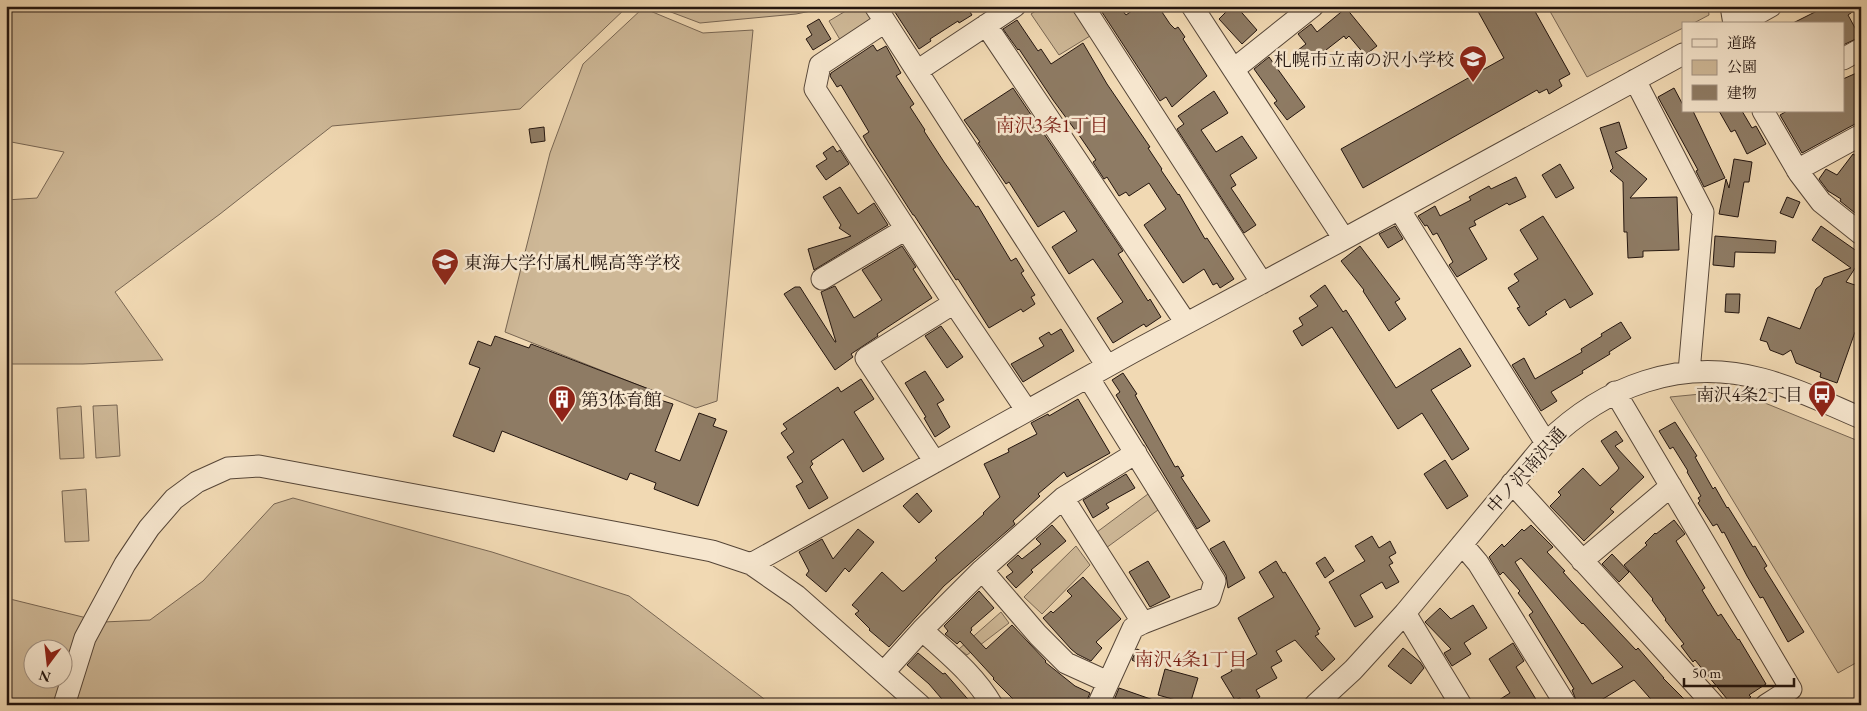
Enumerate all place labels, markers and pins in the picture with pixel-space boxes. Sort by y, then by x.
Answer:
school or university icon: 札幌市立南の沢小学校 [1458,44,1488,83]
place label: 札幌市立南の沢小学校 [1274,48,1454,71]
school or university icon: 東海大学付属札幌高等学校 [430,247,460,286]
place label: 東海大学付属札幌高等学校 [464,251,680,274]
bus stop icon: 南沢4条2丁目 [1807,379,1837,418]
place label: 南沢4条2丁目 [1696,383,1803,406]
building icon: 第3体育館 [547,384,577,423]
place label: 第3体育館 [581,388,662,411]

